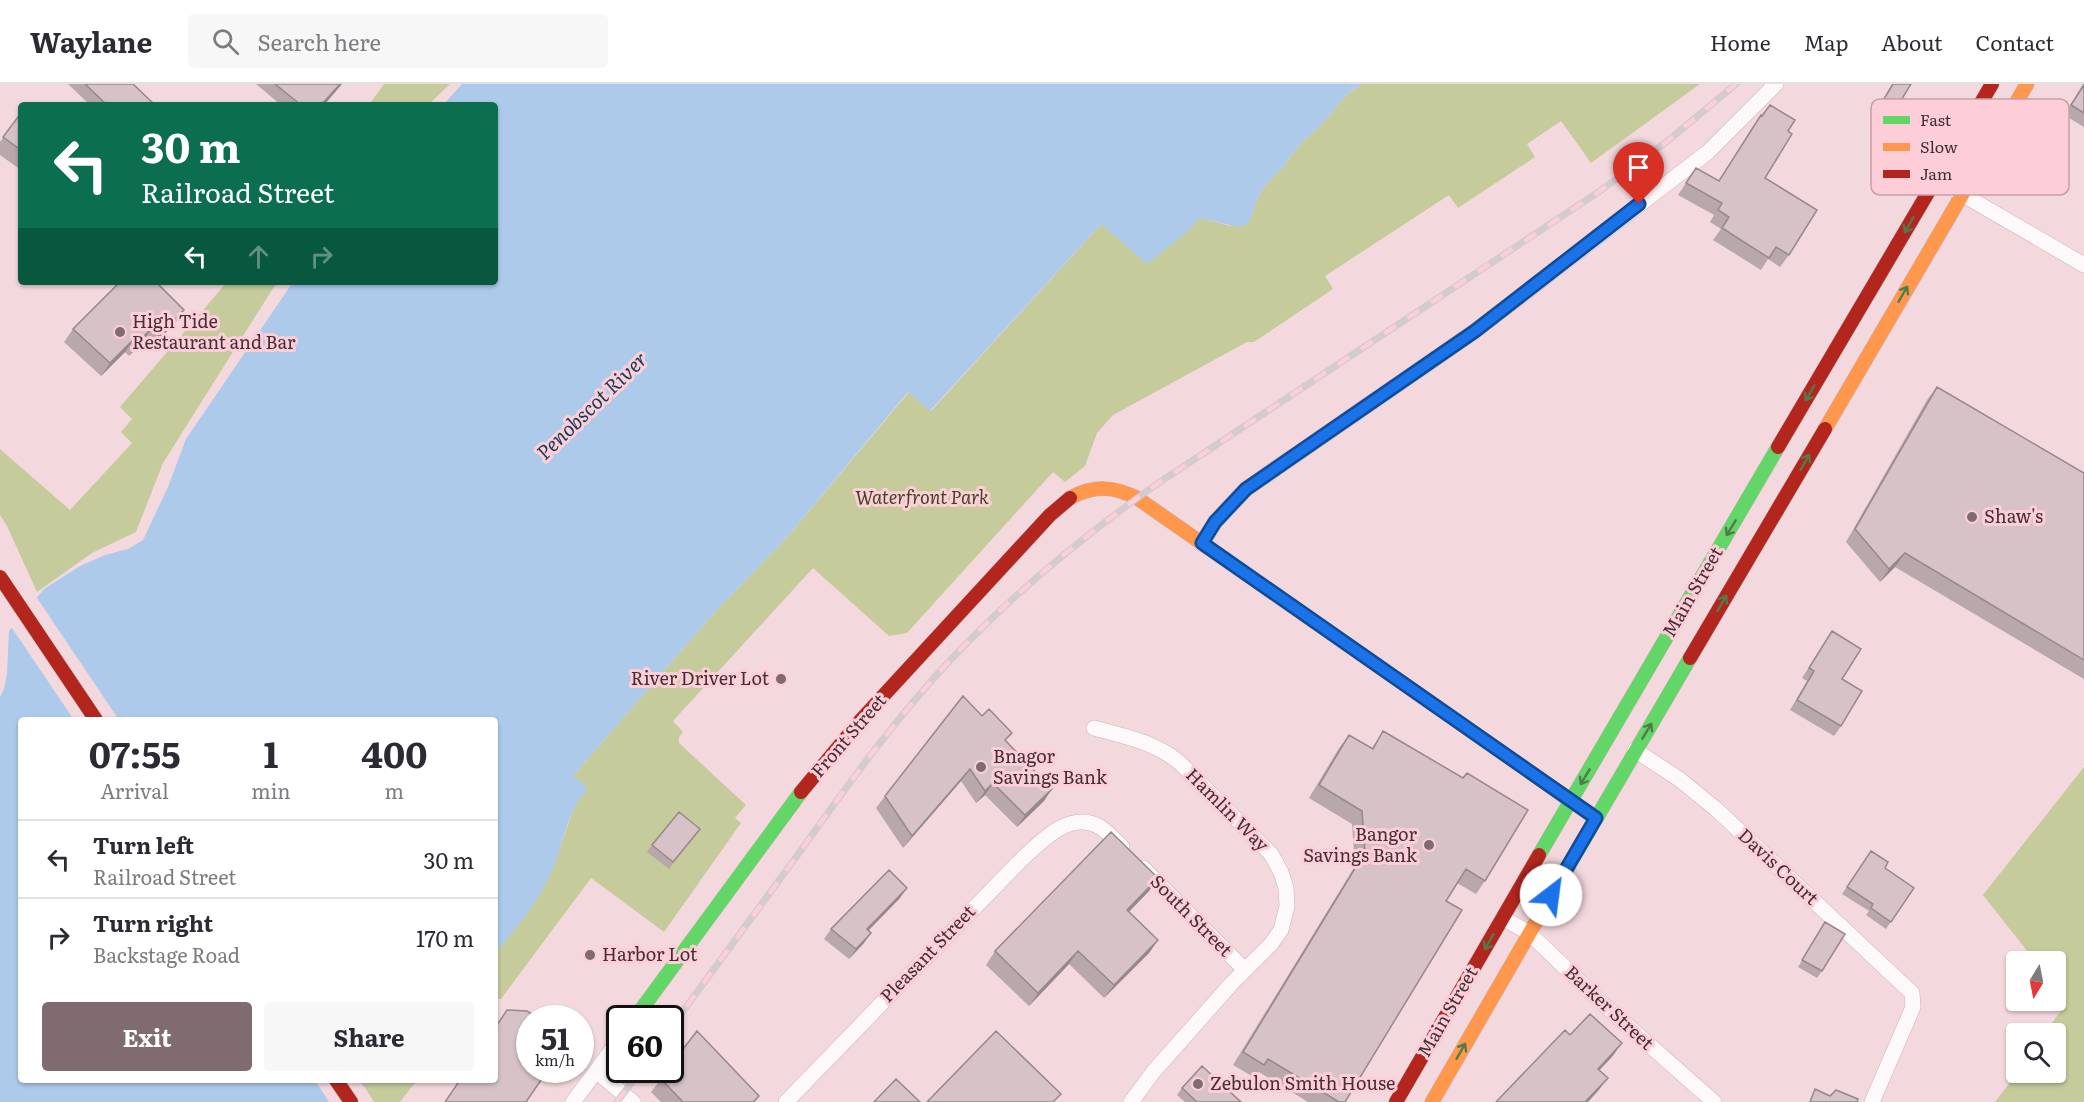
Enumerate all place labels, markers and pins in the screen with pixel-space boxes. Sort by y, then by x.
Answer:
pin [1613,142,1664,204]
place label: High Tide Restaurant and Bar [132,307,296,355]
marker: High Tide Restaurant and Bar [113,325,127,339]
place label: Shaw's [1984,502,2043,529]
marker: Shaw's [1965,510,1979,524]
place label: River Driver Lot [631,664,770,691]
marker: River Driver Lot [774,672,788,686]
place label: Bnagor Savings Bank [993,742,1108,790]
marker: Bnagor Savings Bank [974,760,988,774]
place label: Bangor Savings Bank [1303,820,1418,868]
marker: Bangor Savings Bank [1422,838,1436,852]
place label: Harbor Lot [602,940,698,967]
marker: Harbor Lot [583,948,597,962]
place label: Zebulon Smith House [1210,1069,1395,1096]
marker: Zebulon Smith House [1191,1077,1205,1091]

